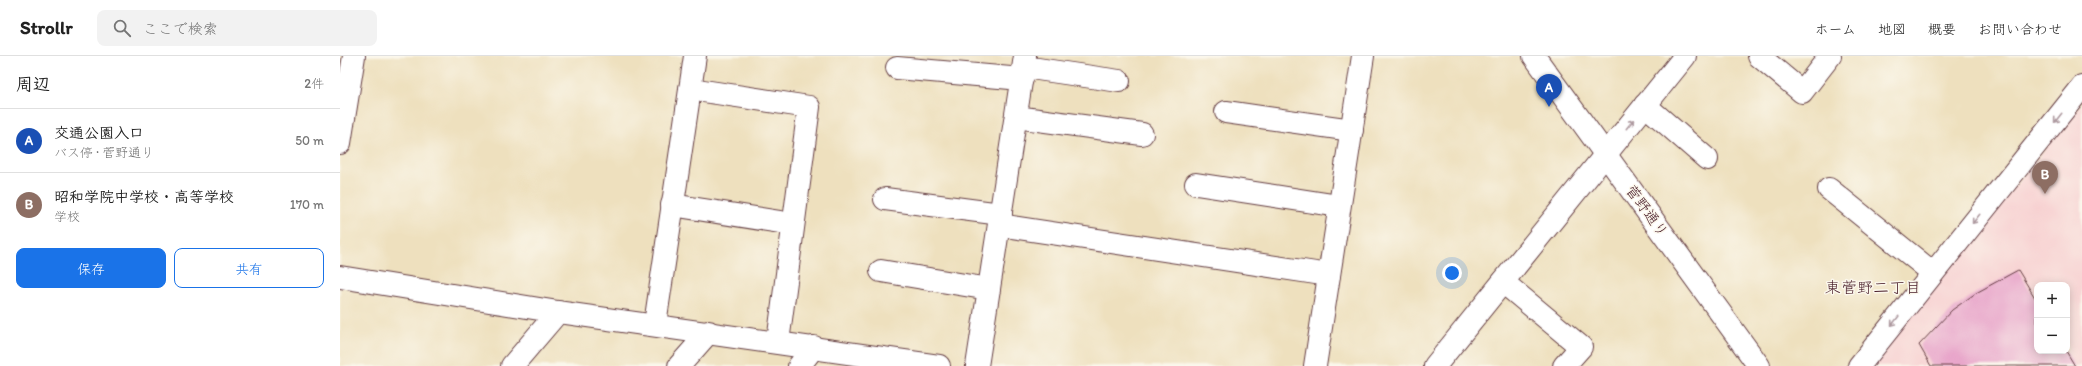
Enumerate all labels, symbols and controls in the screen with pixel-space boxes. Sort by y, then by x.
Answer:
search box [97,10,377,46]
text: Strollr [20,16,73,39]
icon: search [111,17,133,39]
text: ここで検索 [143,20,218,38]
text: ホーム [1815,21,1856,38]
text: 地図 [1878,21,1906,38]
text: 概要 [1928,21,1956,38]
text: お問い合わせ [1978,21,2062,38]
text: 周辺 [16,74,50,94]
pin: A [1536,74,1562,107]
text: 2件 [304,76,324,91]
one-way arrow [2053,112,2062,123]
one-way arrow [1626,118,1635,129]
text: 交通公園入口 [54,124,144,142]
text: A [25,133,33,148]
text: 50 m [295,133,324,148]
text: バス停 · 菅野通り [54,145,154,160]
pin: B [2032,161,2058,194]
street label: 菅野通り [1622,181,1672,241]
text: 昭和学院中学校・高等学校 [54,188,234,206]
text: B [25,197,33,212]
text: 170 m [290,197,324,212]
text: 学校 [54,209,80,224]
one-way arrow [1972,214,1981,225]
button: 保存 [16,248,166,288]
button: 共有 [174,248,324,288]
your location [1442,263,1462,283]
district label: 東菅野二丁目 [1825,278,1921,297]
map controls [2034,282,2070,354]
button: + [2034,282,2070,318]
one-way arrow [1891,315,1899,326]
button: − [2034,318,2070,354]

